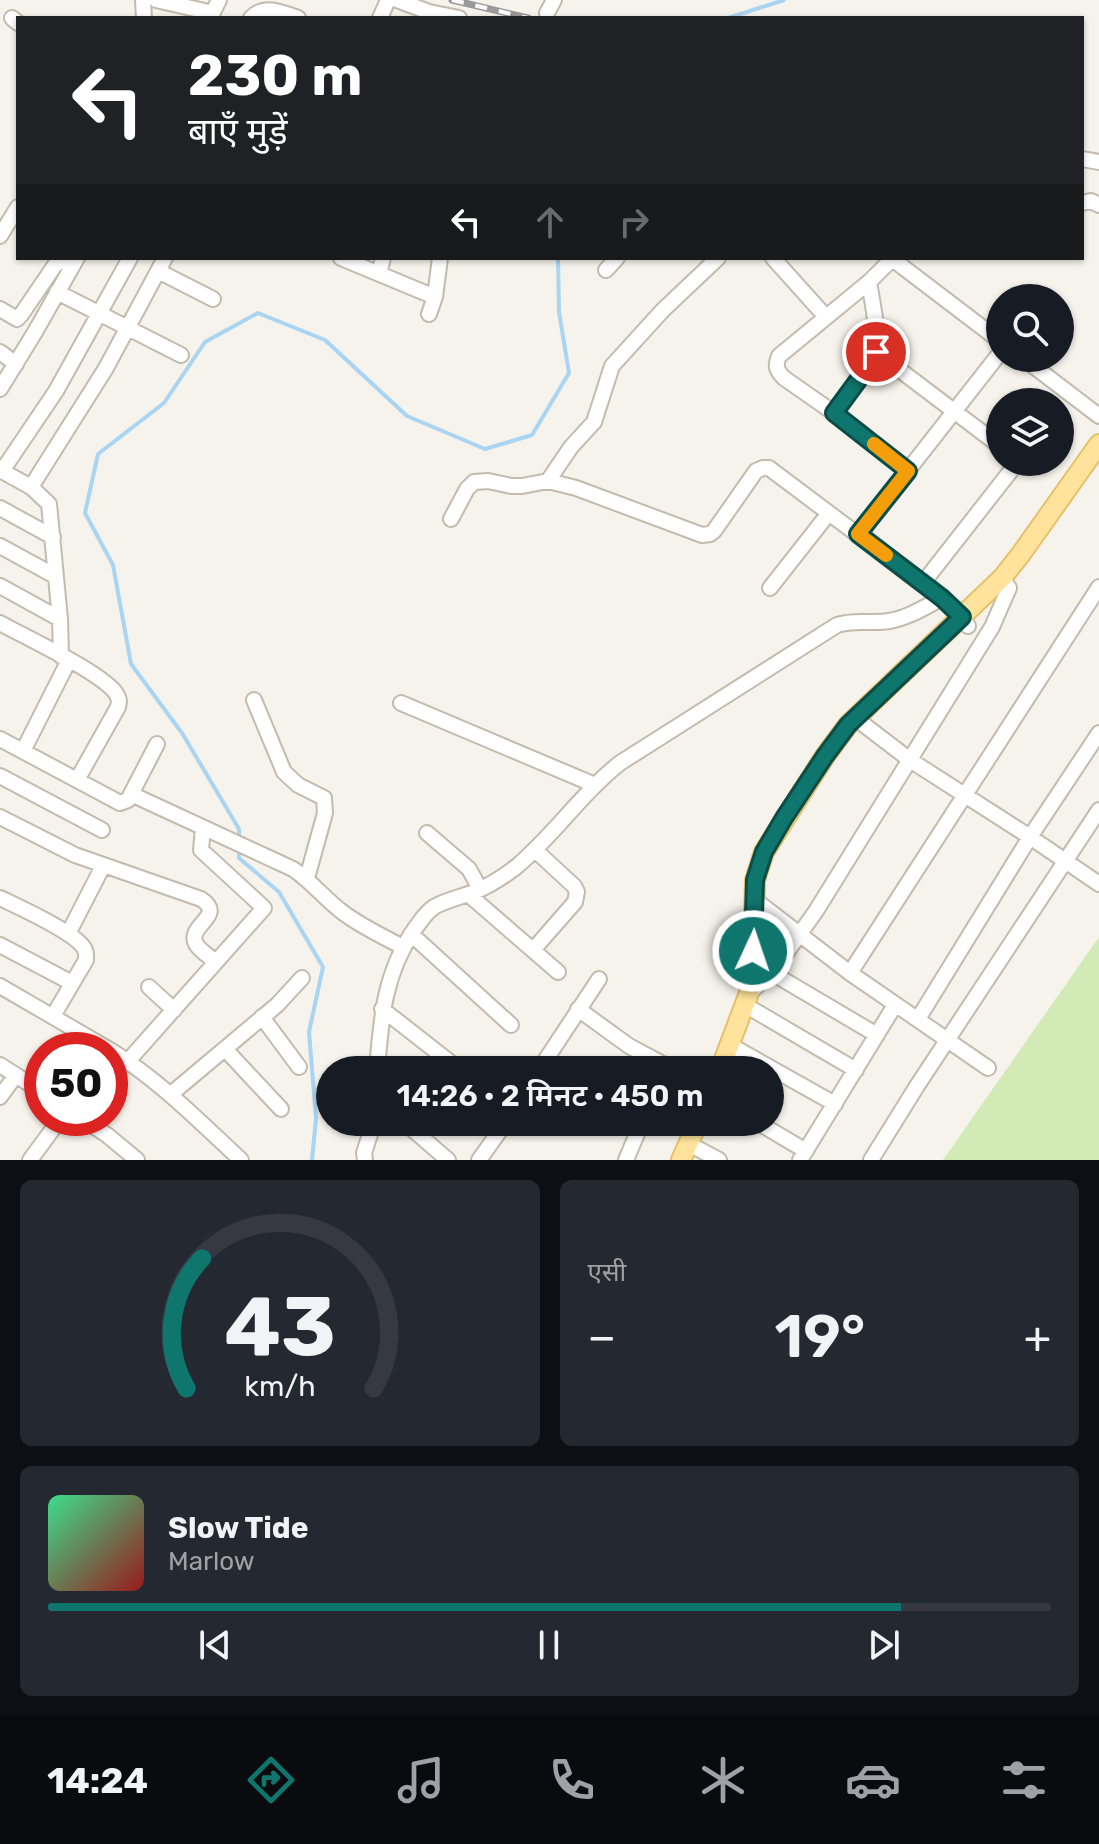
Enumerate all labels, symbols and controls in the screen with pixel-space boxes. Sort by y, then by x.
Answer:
text: 230 m [188,43,363,109]
icon: left [56,48,160,152]
text: बाएँ मुड़ें [188,110,287,153]
icon: left [444,200,488,244]
icon: ahead [528,200,572,244]
icon: right [612,200,656,244]
map controls [986,284,1074,476]
button: search [986,284,1074,372]
pin [842,318,910,386]
icon: arrive [854,330,898,374]
button: layers [986,388,1074,476]
position arrow [711,909,795,993]
speed limit sign: 50 [24,1032,128,1136]
text: 14:26 · 2 मिनट · 450 m [397,1078,703,1114]
text: एसी [588,1257,626,1288]
text: 43 [224,1277,336,1376]
text: 19° [774,1301,865,1372]
text: − [588,1311,616,1363]
text: + [1024,1311,1051,1363]
text: km/h [244,1369,315,1403]
text: Slow Tide [168,1510,308,1546]
text: Marlow [168,1546,255,1577]
icon: previous [193,1623,237,1667]
icon: pause [527,1623,571,1667]
icon: next [862,1623,906,1667]
icon: directions [243,1752,299,1808]
icon: music [393,1752,449,1808]
icon: phone [544,1752,600,1808]
icon: climate [695,1752,751,1808]
icon: car [845,1752,901,1808]
icon: filters [996,1752,1052,1808]
text: 14:24 [47,1759,148,1802]

